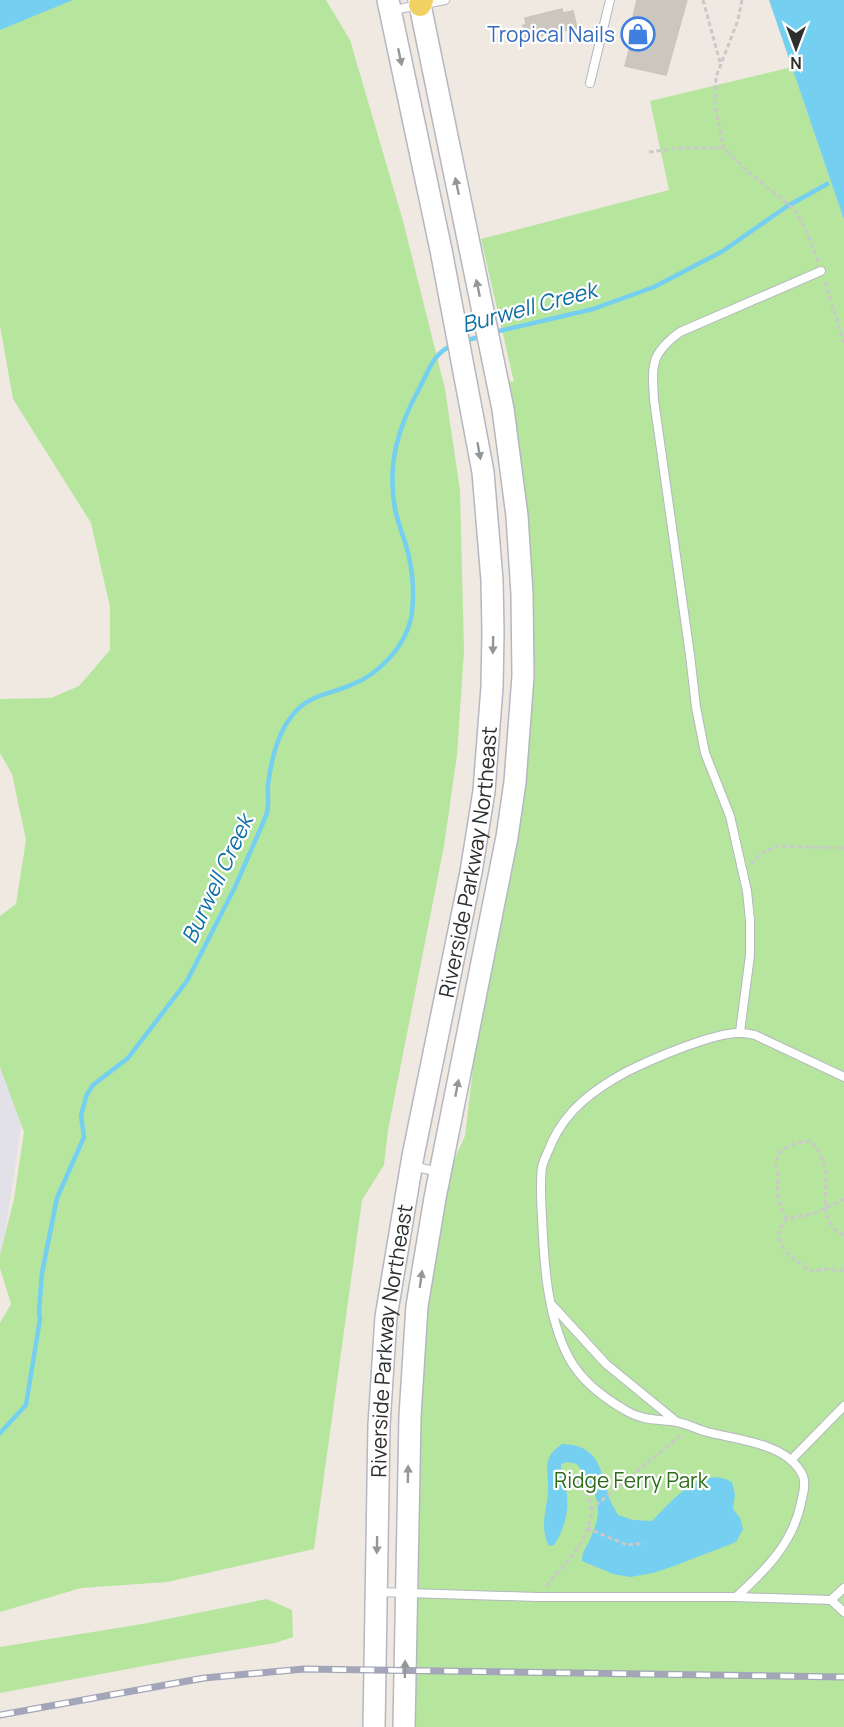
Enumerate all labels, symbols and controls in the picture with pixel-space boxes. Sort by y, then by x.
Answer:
shop icon: Tropical Nails [620,16,656,52]
north arrow [766,18,826,78]
place label: Tropical Nails [487,20,615,48]
one-way arrow [396,48,405,67]
text: N [790,52,802,74]
one-way arrow [452,176,461,195]
water label: Burwell Creek [458,274,603,339]
one-way arrow [473,278,482,297]
one-way arrow [475,442,484,461]
one-way arrow [488,636,498,655]
street label: Riverside Parkway Northeast [432,725,503,1000]
water label: Burwell Creek [174,807,261,948]
one-way arrow [453,1078,462,1097]
street label: Riverside Parkway Northeast [364,1202,419,1478]
one-way arrow [416,1270,425,1289]
one-way arrow [404,1464,413,1483]
park label: Ridge Ferry Park [554,1466,709,1494]
one-way arrow [372,1535,381,1554]
one-way arrow [400,1659,409,1678]

